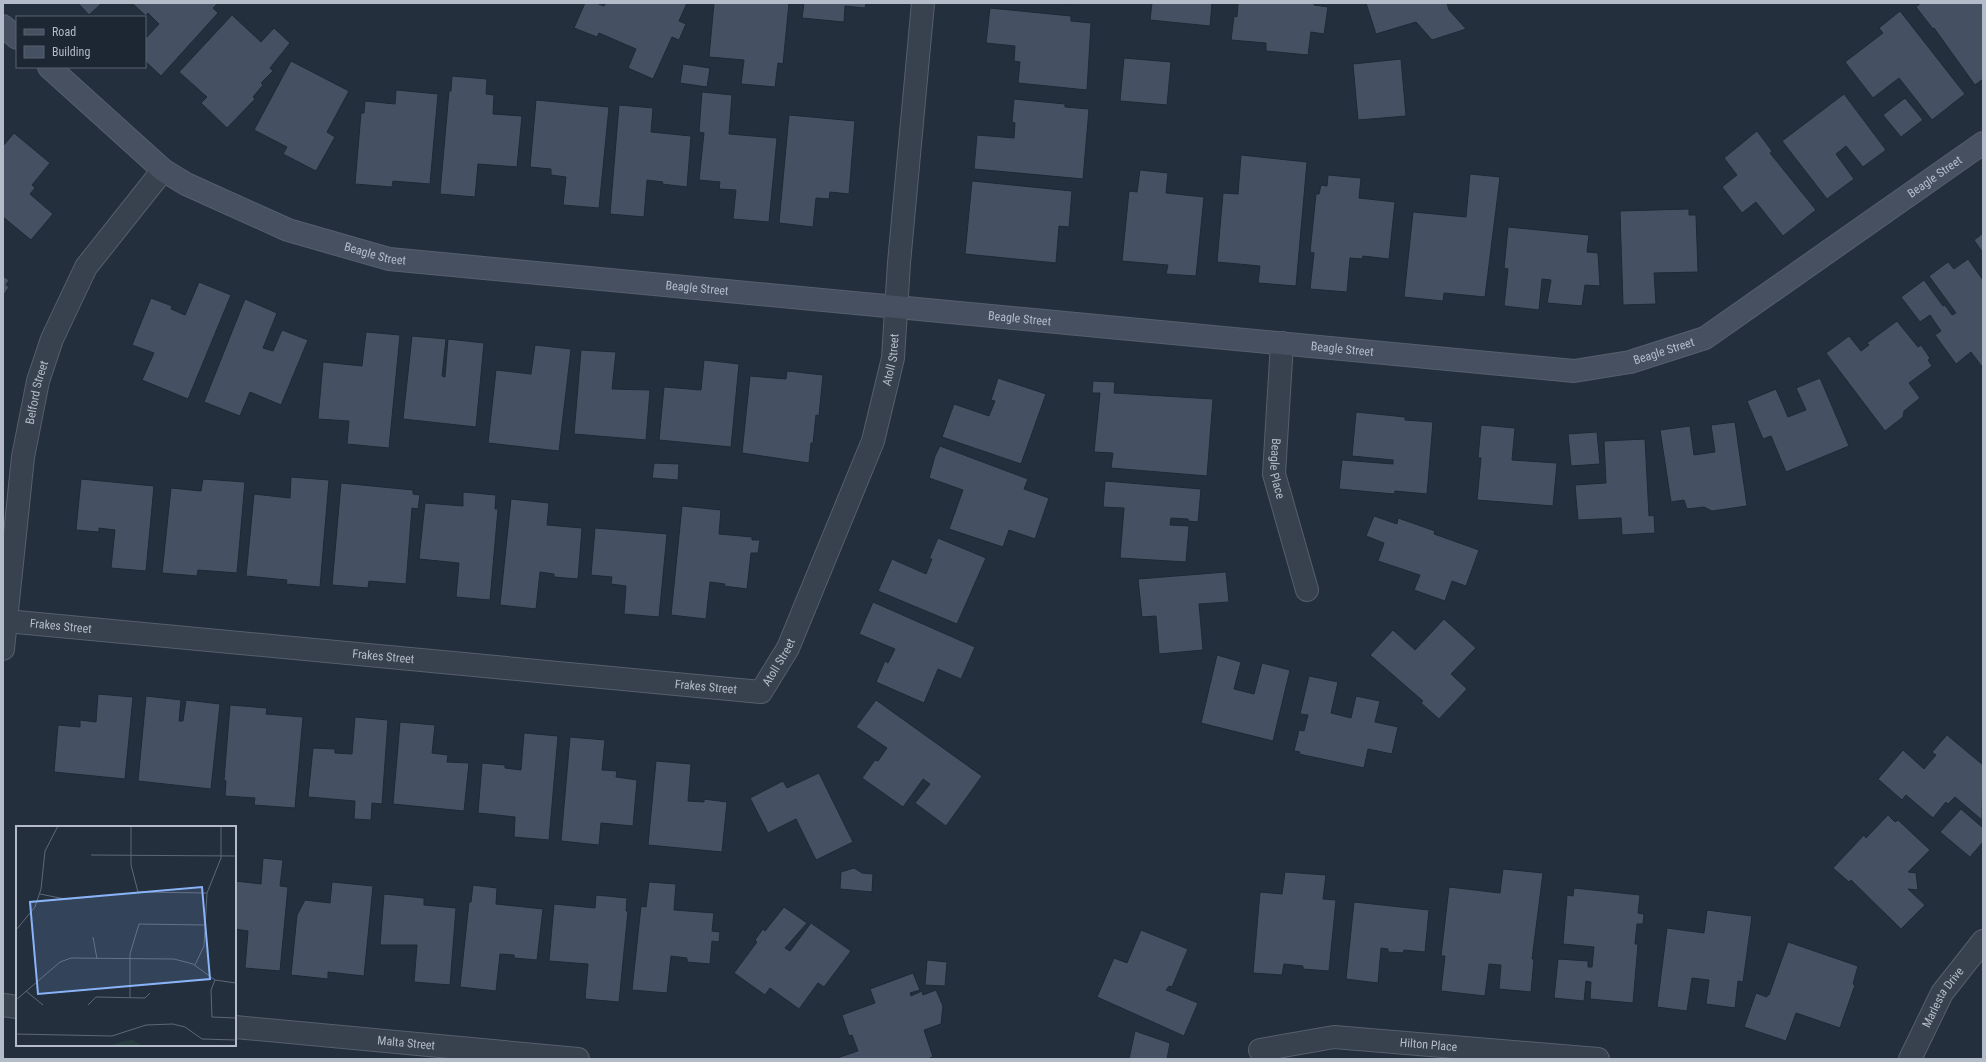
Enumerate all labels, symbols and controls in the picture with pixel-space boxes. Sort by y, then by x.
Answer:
legend [16,16,146,68]
text: Road [52,25,76,39]
text: Building [52,45,90,59]
street label: Beagle Street [1905,153,1965,201]
street label: Beagle Street [343,240,407,268]
street label: Beagle Street [665,278,730,298]
street label: Beagle Street [988,309,1052,329]
street label: Atoll Street [880,333,902,387]
street label: Beagle Street [1632,335,1696,367]
street label: Beagle Street [1310,339,1375,359]
street label: Belford Street [23,358,51,426]
street label: Beagle Place [1267,438,1288,501]
street label: Frakes Street [29,616,93,636]
street label: Atoll Street [759,636,798,689]
street label: Frakes Street [352,647,415,666]
street label: Frakes Street [674,677,738,697]
inset map [16,826,236,1046]
street label: Marlesta Drive [1919,964,1967,1030]
street label: Malta Street [377,1033,436,1053]
street label: Hilton Place [1399,1036,1458,1054]

